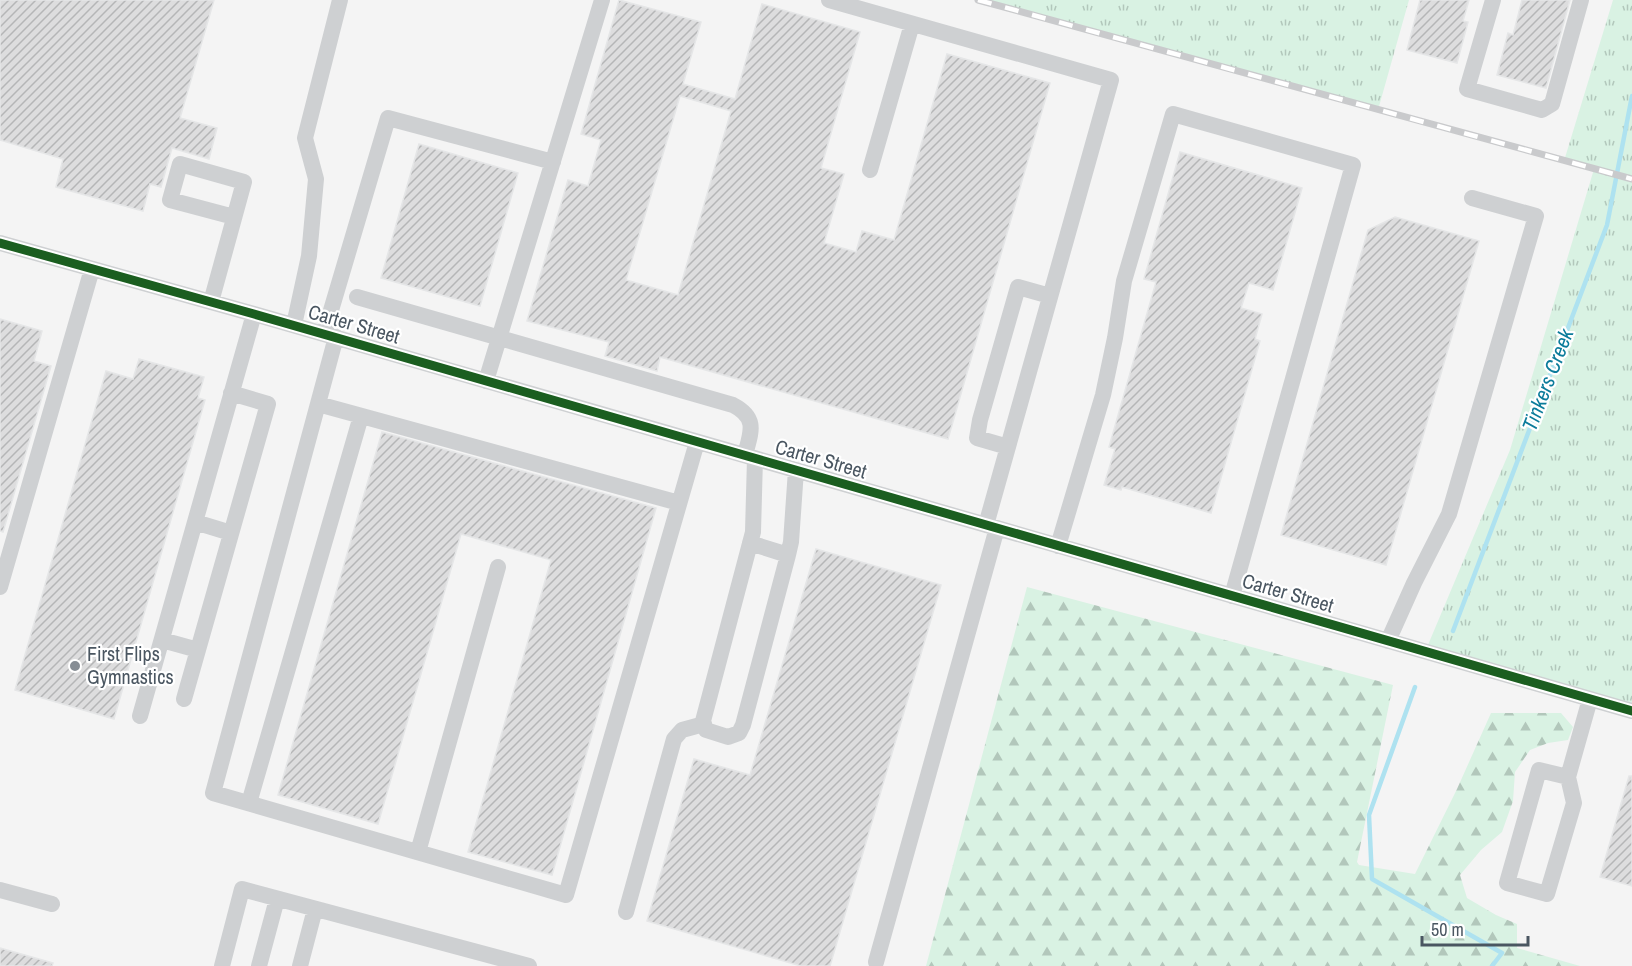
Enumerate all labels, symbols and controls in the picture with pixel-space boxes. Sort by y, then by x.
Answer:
street label: Carter Street [305,298,403,350]
water label: Tinkers Creek [1515,323,1581,435]
street label: Carter Street [772,433,870,485]
street label: Carter Street [1239,567,1337,619]
place label: First Flips Gymnastics [87,640,174,690]
marker: First Flips Gymnastics [68,659,82,673]
scale bar [1422,909,1528,947]
text: 50 m [1431,917,1464,942]

